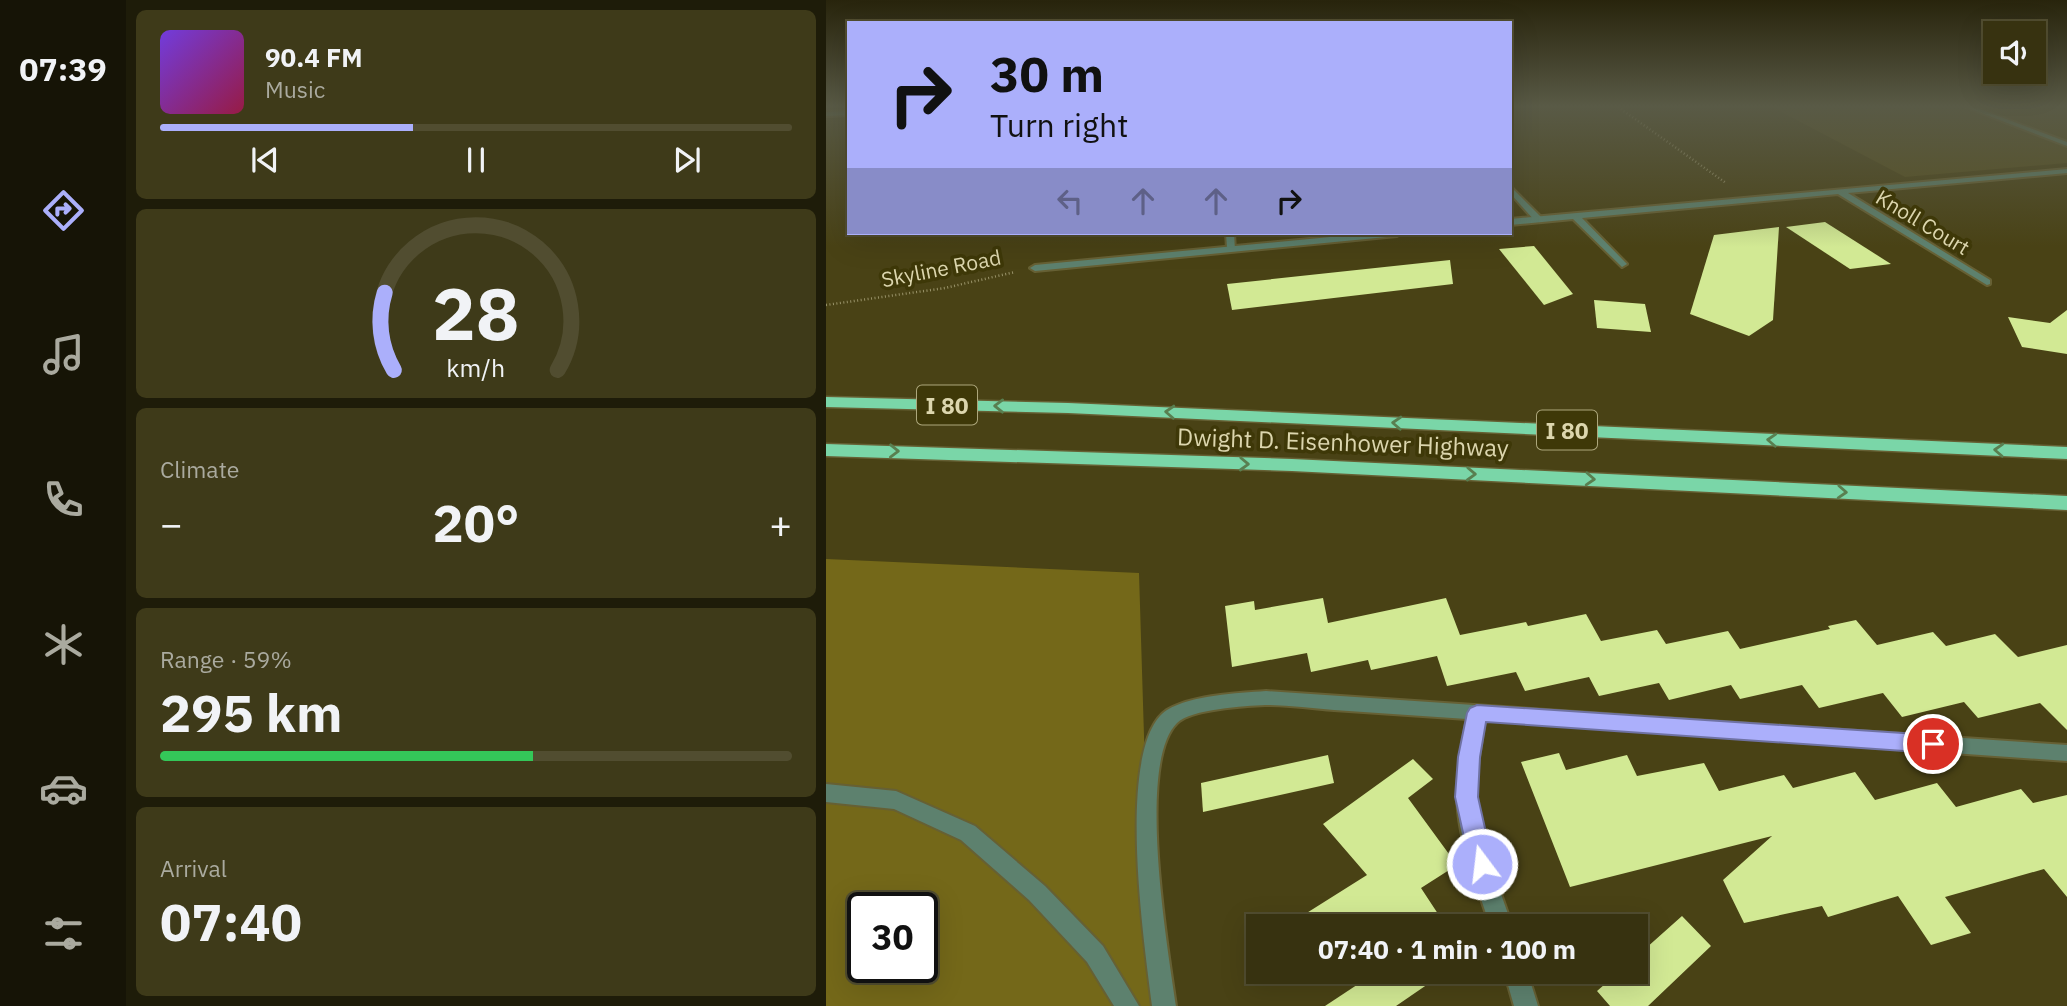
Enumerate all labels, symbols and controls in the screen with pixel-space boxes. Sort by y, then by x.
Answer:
map controls [1983,21,2046,84]
button: sound [1983,21,2046,84]
text: 90.4 FM [265,40,363,74]
text: 30 m [990,42,1104,105]
text: 07:39 [19,48,107,90]
icon: right [875,49,966,140]
text: Music [265,74,325,104]
text: Turn right [990,104,1128,146]
icon: previous [246,141,284,179]
icon: pause [457,141,495,179]
icon: next [668,141,706,179]
icon: left [1051,182,1089,220]
icon: ahead [1124,182,1162,220]
icon: ahead [1197,182,1235,220]
icon: right [1270,182,1308,220]
street label: Knoll Court [1871,183,1975,261]
icon: directions [39,186,88,235]
street label: Skyline Road [879,243,1003,293]
text: 28 [432,265,520,360]
icon: music [39,330,88,379]
text: km/h [447,351,505,384]
road number: I 80 [917,386,977,424]
one-way arrow [994,398,1004,414]
one-way arrow [1164,405,1175,420]
road number: I 80 [1537,410,1597,450]
one-way arrow [1392,415,1403,430]
street label: Dwight D. Eisenhower Highway [1177,420,1509,464]
one-way arrow [1766,432,1777,447]
one-way arrow [1993,442,2004,457]
one-way arrow [889,443,900,459]
text: Climate [160,454,239,484]
one-way arrow [1239,457,1250,472]
one-way arrow [1466,466,1477,481]
one-way arrow [1585,472,1596,487]
icon: phone [39,475,88,524]
one-way arrow [1836,484,1847,499]
text: 20° [433,489,519,556]
text: − [160,499,183,548]
text: + [769,499,792,548]
icon: climate [39,620,88,669]
text: Range · 59% [160,644,292,674]
text: 295 km [160,679,342,746]
pin [1903,714,1963,774]
icon: arrive [1914,725,1952,763]
icon: car [39,764,88,813]
position arrow [1445,827,1519,901]
text: Arrival [160,853,227,883]
text: 07:40 [160,888,302,955]
speed limit sign: 30 [847,892,938,983]
icon: filters [39,909,88,958]
text: 07:40 · 1 min · 100 m [1318,932,1576,966]

